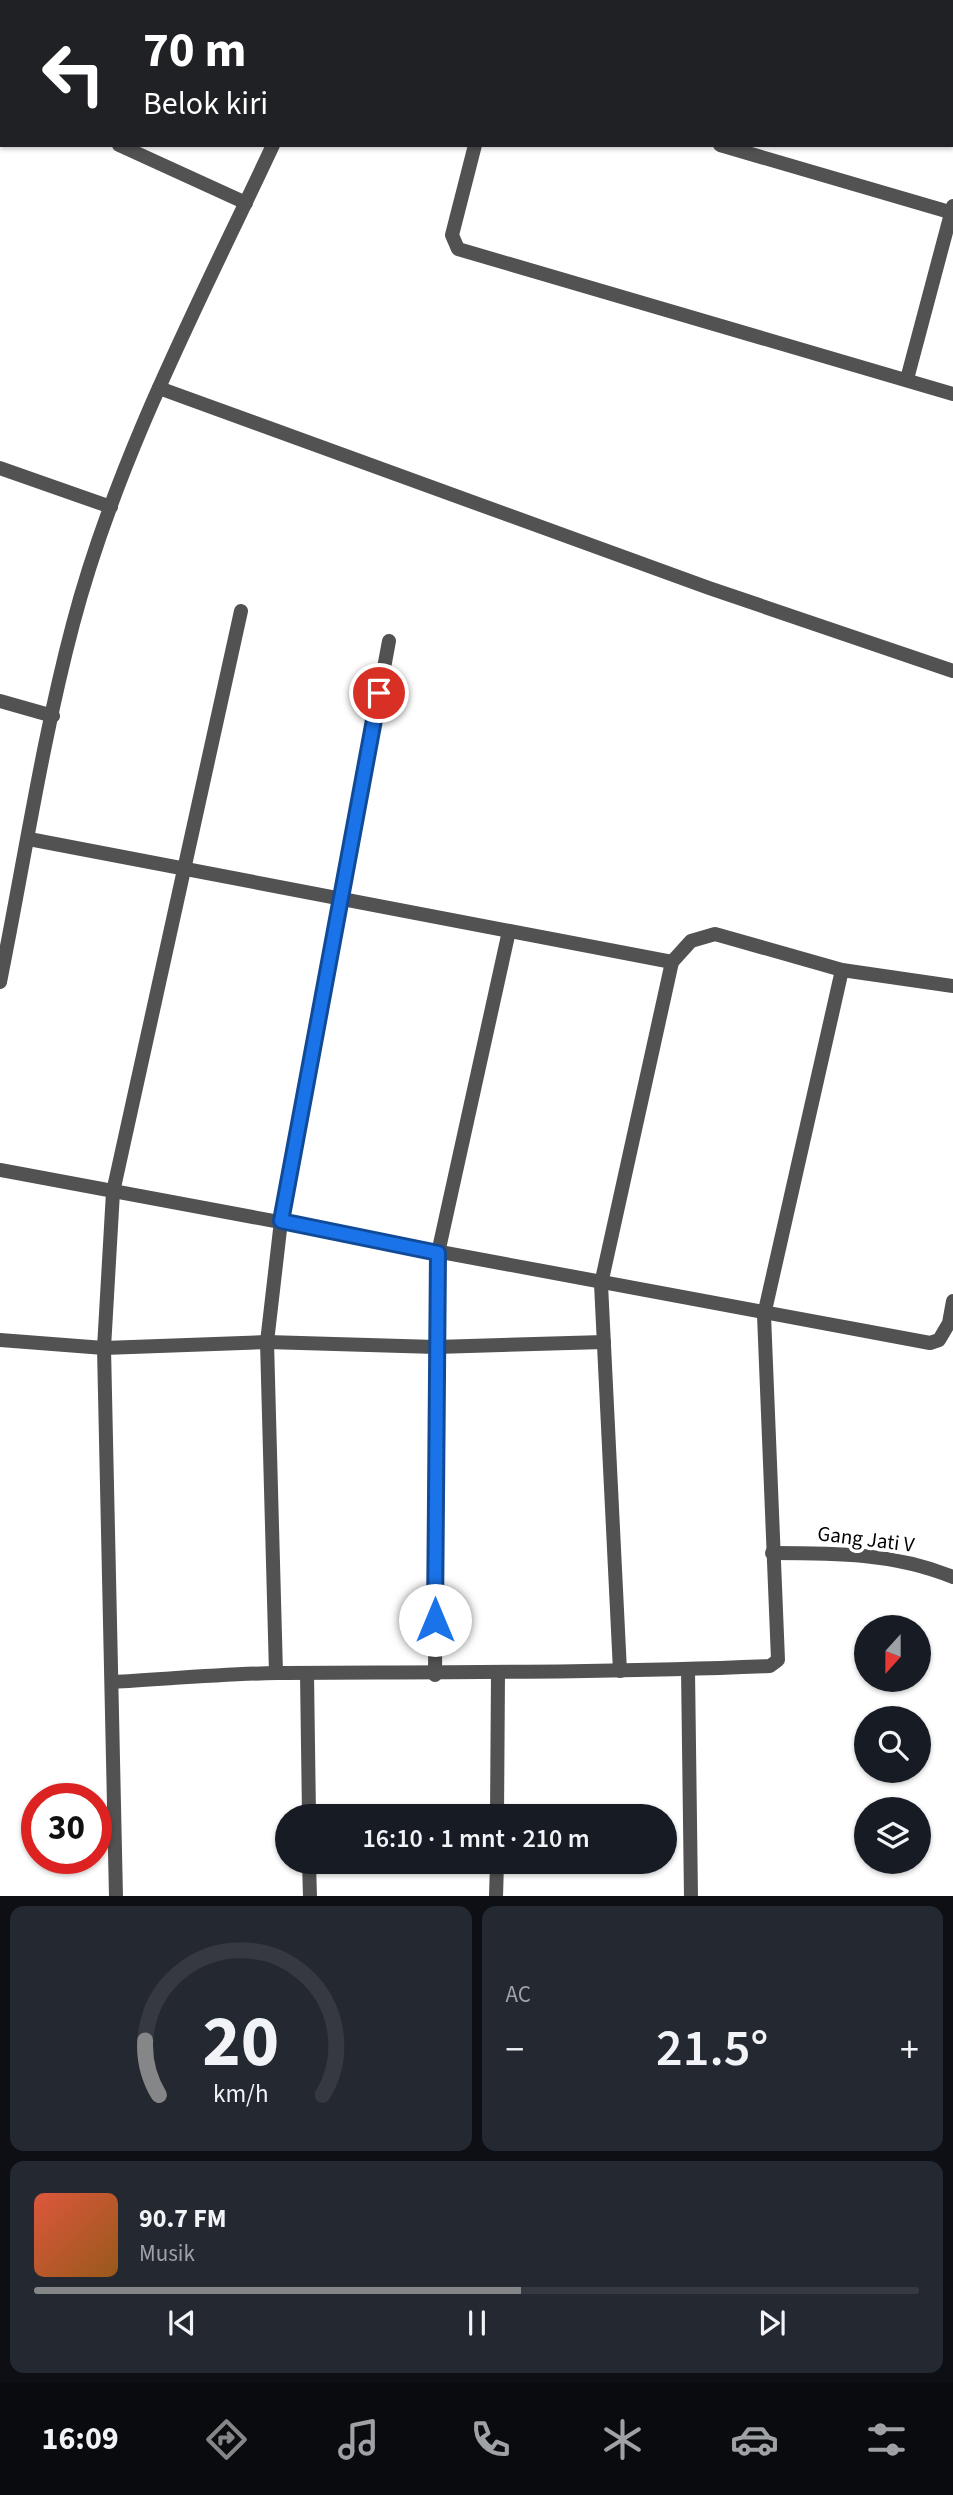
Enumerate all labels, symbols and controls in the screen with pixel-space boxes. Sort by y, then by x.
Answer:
text: 70 m [143,16,247,86]
icon: left [28,28,119,119]
text: Belok kiri [143,81,268,127]
pin [349,663,409,723]
icon: arrive [360,674,398,712]
street label: Gang Jati V [816,1518,916,1560]
position arrow [398,1583,472,1657]
north arrow [854,1615,931,1692]
map controls [854,1615,931,1874]
button: search [854,1706,931,1783]
speed limit sign: 30 [21,1783,112,1874]
button: layers [854,1797,931,1874]
text: 16:10 · 1 mnt · 210 m [362,1820,590,1857]
text: AC [506,1978,531,2011]
text: 20 [202,1990,279,2094]
text: 21.5° [656,2012,768,2086]
text: − [506,2023,524,2077]
text: + [900,2023,919,2077]
text: km/h [213,2075,269,2111]
text: 90.7 FM [139,2200,227,2237]
text: Musik [139,2237,195,2270]
icon: previous [163,2304,201,2342]
icon: pause [458,2304,496,2342]
icon: next [753,2304,791,2342]
icon: directions [202,2415,251,2464]
icon: music [334,2415,383,2464]
icon: phone [466,2415,515,2464]
icon: climate [598,2415,647,2464]
icon: car [730,2415,779,2464]
icon: filters [862,2415,911,2464]
text: 16:09 [42,2416,119,2462]

